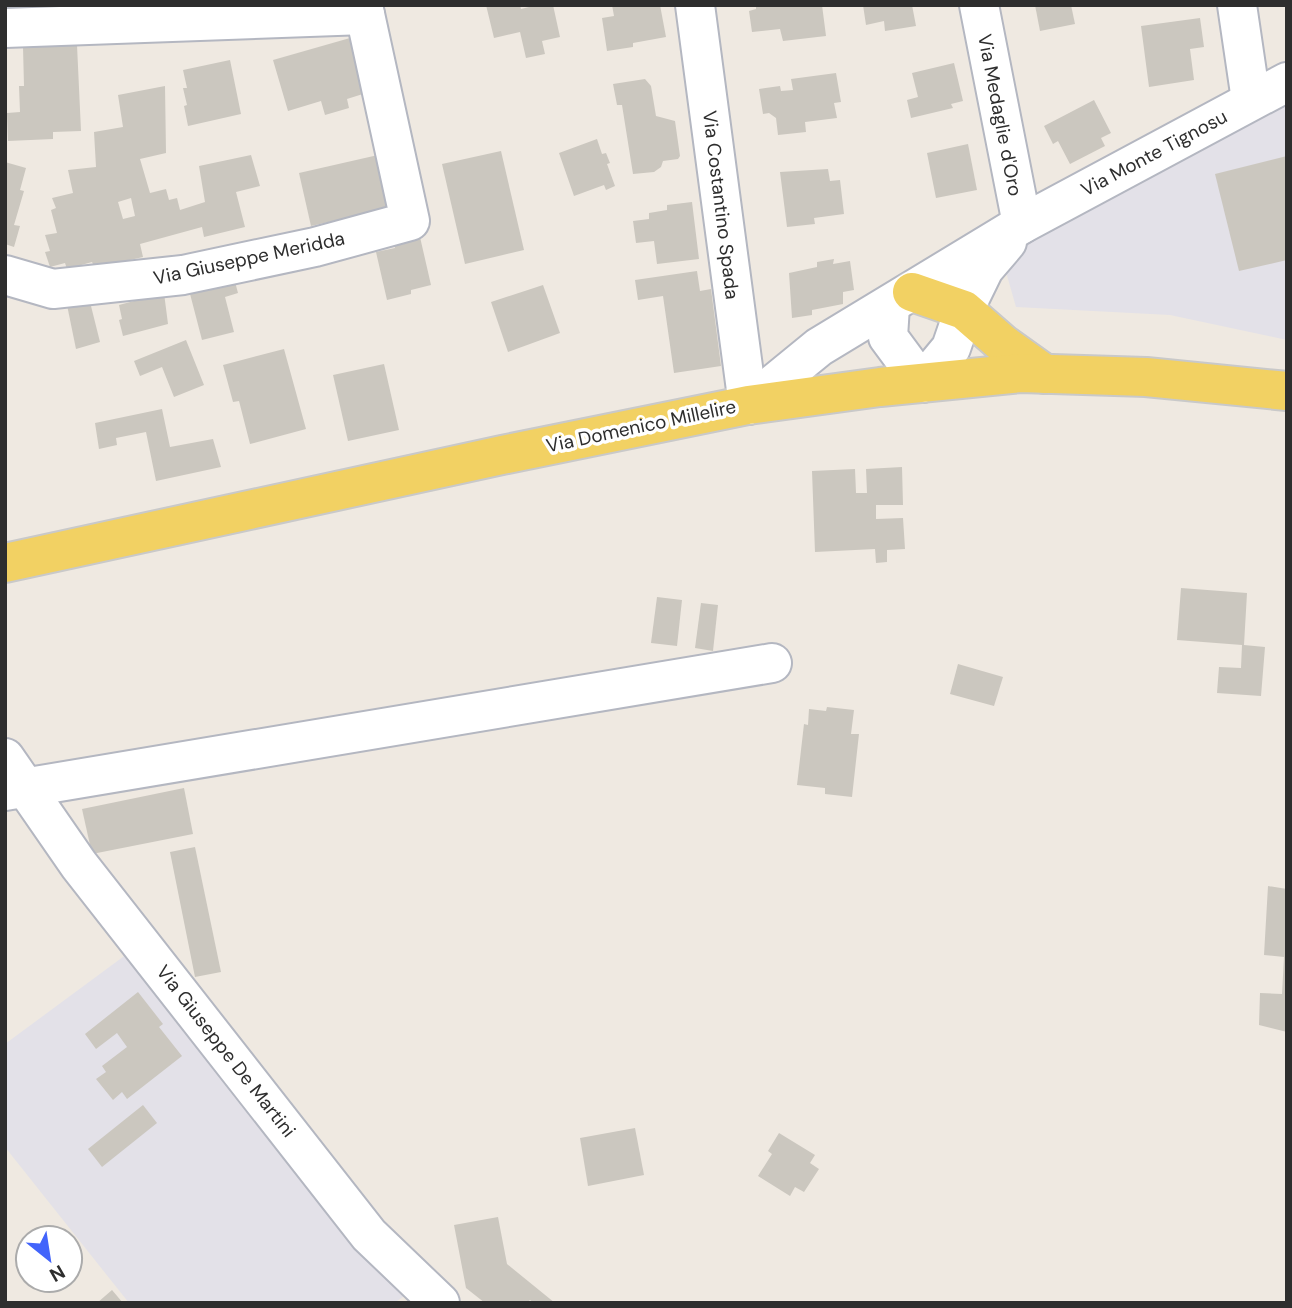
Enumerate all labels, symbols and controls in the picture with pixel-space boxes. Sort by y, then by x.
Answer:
street label: Via Medaglie d'Oro [972,32,1028,198]
street label: Via Monte Tignosu [1076,104,1232,202]
street label: Via Costantino Spada [697,109,745,301]
street label: Via Giuseppe Meridda [151,226,347,290]
street label: Via Domenico Millelire [544,394,738,458]
street label: Via Giuseppe De Martini [151,960,301,1142]
north arrow [14,1224,84,1294]
text: N [45,1259,70,1288]

